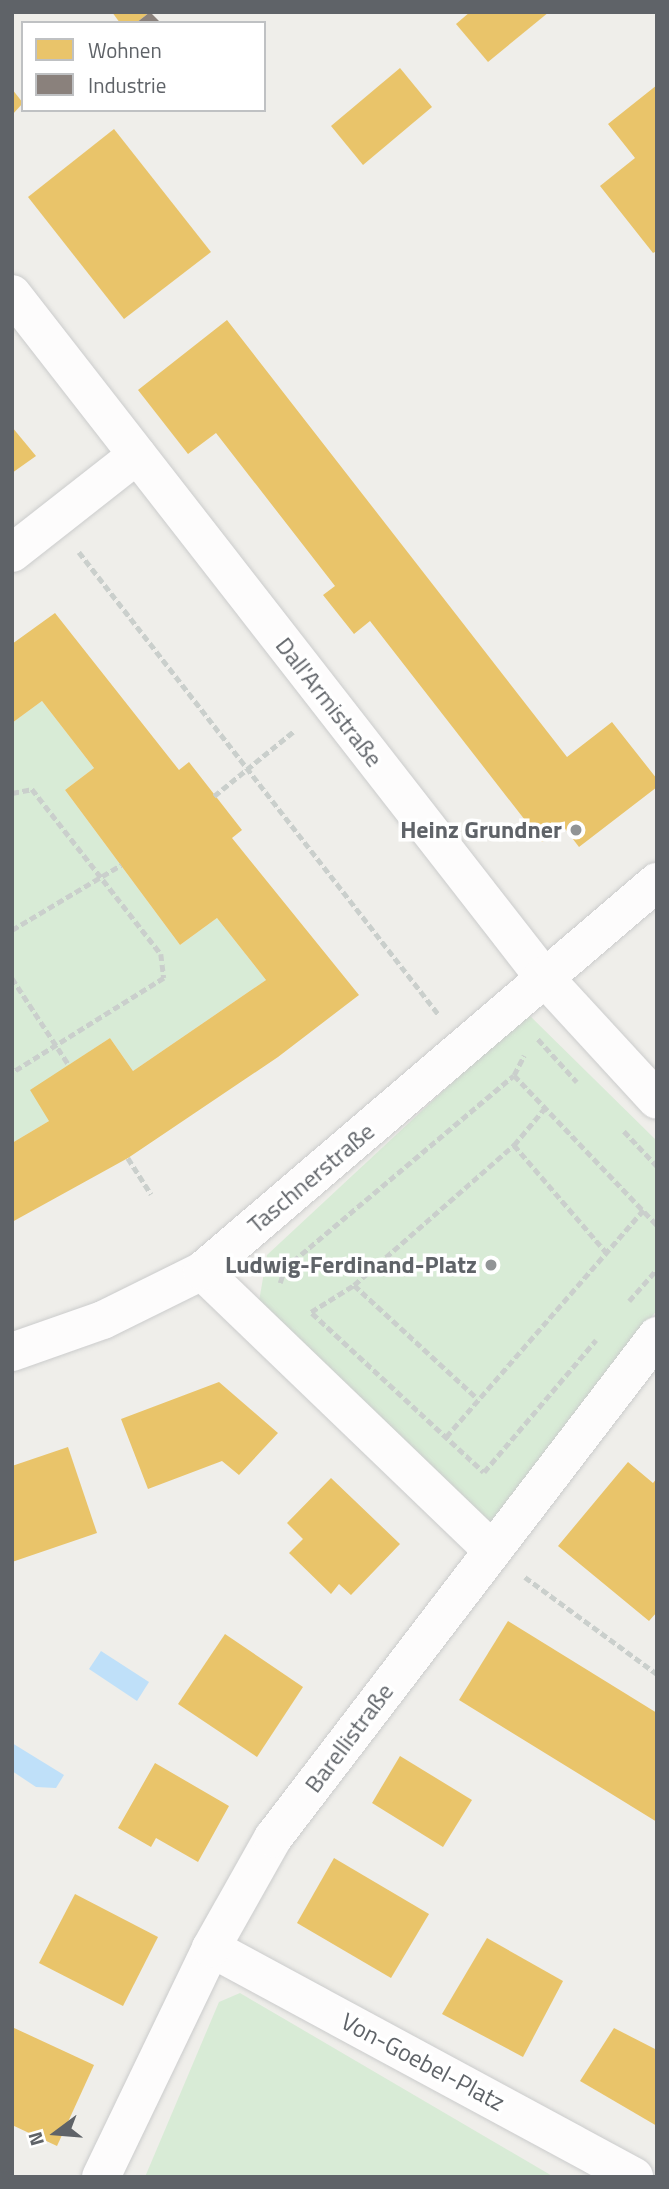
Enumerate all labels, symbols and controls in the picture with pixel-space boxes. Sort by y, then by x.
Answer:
legend [21,21,266,112]
text: Wohnen [88,34,162,66]
text: Industrie [88,69,166,101]
street label: Dall'Armistraße [270,632,388,772]
place label: Heinz Grundner [400,816,562,844]
marker: Heinz Grundner [568,822,584,838]
street label: Taschnerstraße [242,1117,380,1239]
place label: Ludwig-Ferdinand-Platz [225,1251,477,1279]
marker: Ludwig-Ferdinand-Platz [483,1257,499,1273]
street label: Barellistraße [299,1678,399,1798]
street label: Von-Goebel-Platz [336,2007,510,2117]
north arrow [21,2098,91,2168]
text: N [20,2129,51,2149]

